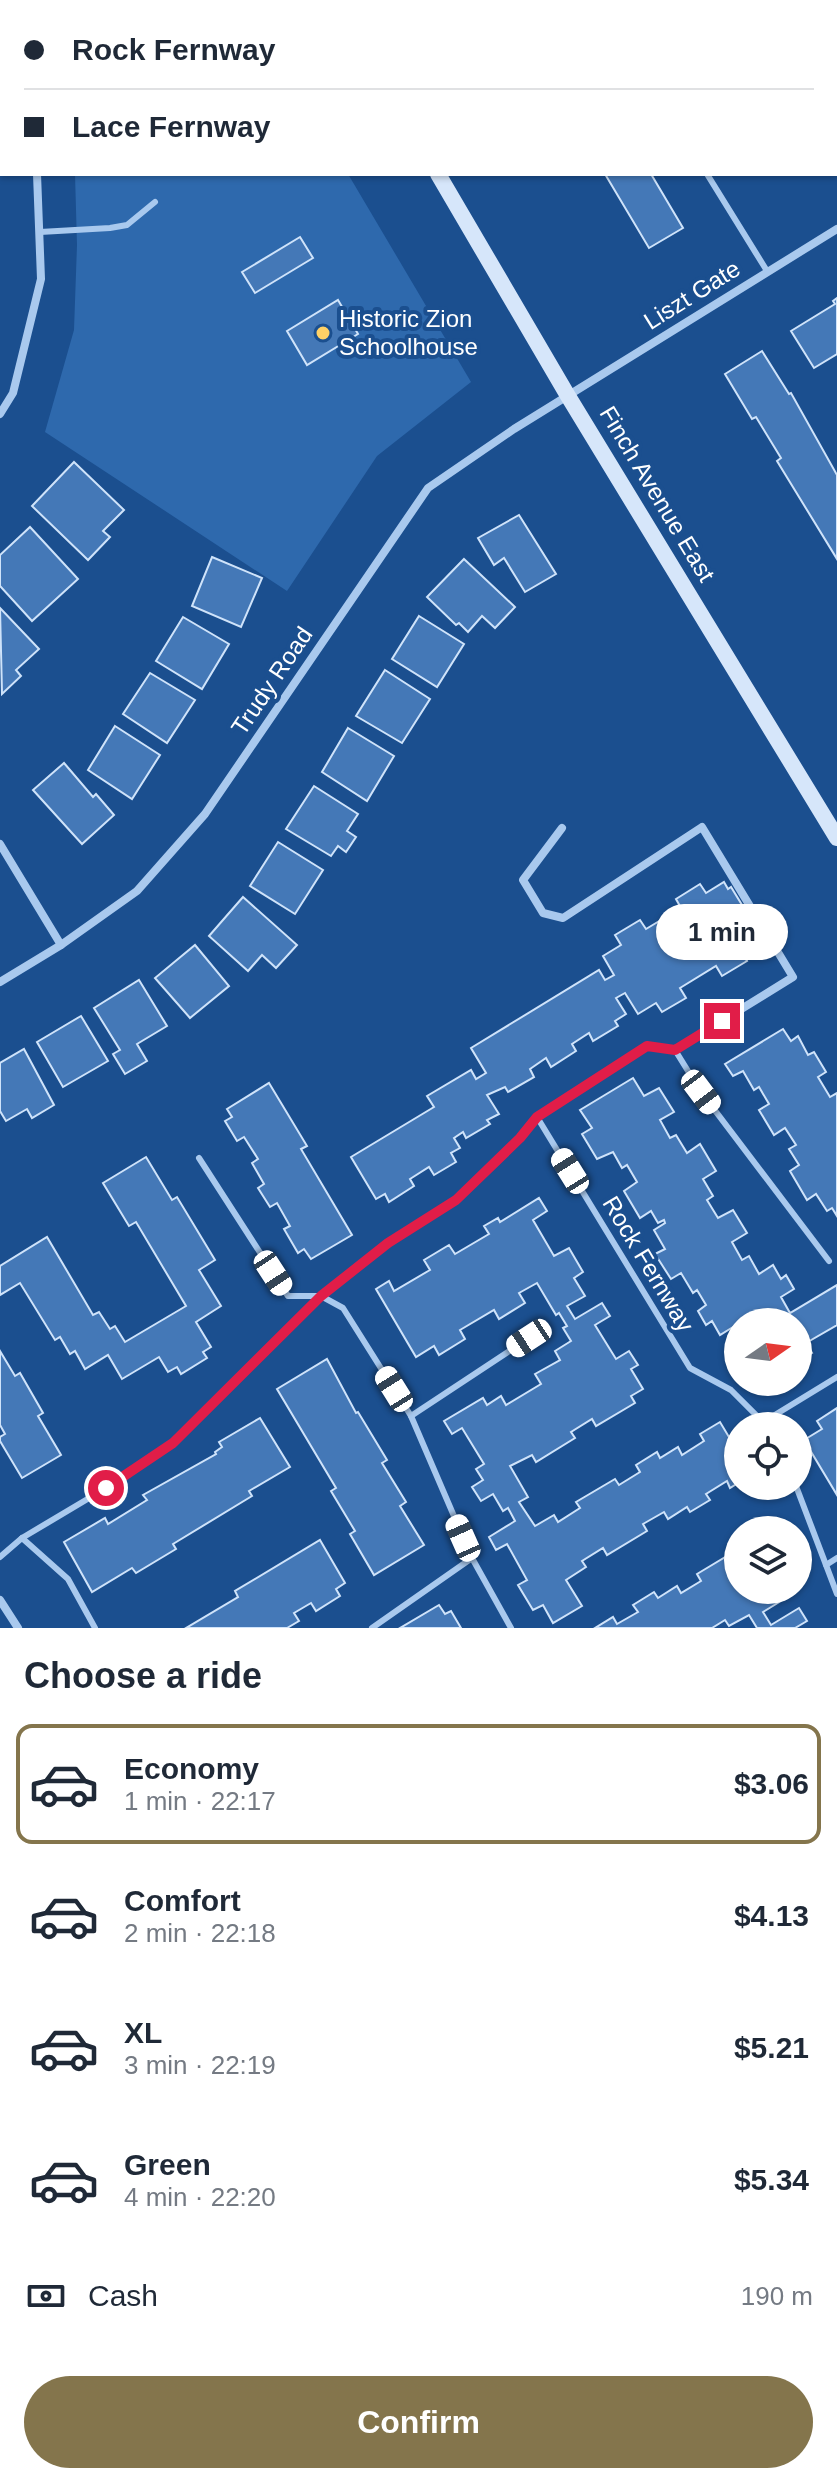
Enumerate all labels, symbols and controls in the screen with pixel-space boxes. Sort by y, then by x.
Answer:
text: Rock Fernway [72,33,275,66]
text: Lace Fernway [72,110,270,143]
street label: Liszt Gate [639,254,745,335]
place label: Historic Zion Schoolhouse [339,305,478,360]
marker: Historic Zion Schoolhouse [314,324,332,342]
street label: Finch Avenue East [594,401,721,587]
street label: Trudy Road [226,622,318,740]
callout: 1 min [656,905,788,961]
text: 1 min [688,917,756,947]
route end [704,1003,740,1039]
car [677,1066,725,1118]
car [547,1144,593,1198]
street label: Rock Fernway [597,1191,699,1336]
car [250,1246,296,1300]
north arrow [724,1308,812,1396]
map controls [724,1308,812,1604]
car [502,1315,556,1361]
car [371,1362,417,1416]
button: locate [724,1412,812,1500]
route start [88,1470,124,1506]
car [442,1511,484,1565]
button: layers [724,1516,812,1604]
text: Choose a ride [24,1655,262,1696]
icon: car [28,1748,100,1820]
text: Economy [124,1752,259,1785]
text: $3.06 [734,1767,809,1800]
text: 1 min · 22:17 [124,1786,276,1816]
icon: car [28,1880,100,1952]
text: Comfort [124,1884,241,1917]
text: $4.13 [734,1899,809,1932]
text: 2 min · 22:18 [124,1918,276,1948]
icon: car [28,2012,100,2084]
text: XL [124,2016,162,2049]
text: $5.21 [734,2031,809,2064]
text: 3 min · 22:19 [124,2050,276,2080]
icon: car [28,2144,100,2216]
text: Green [124,2148,211,2181]
text: $5.34 [734,2163,809,2196]
text: 4 min · 22:20 [124,2182,276,2212]
icon: cash [24,2274,68,2318]
text: Cash [88,2279,158,2312]
text: 190 m [741,2281,813,2311]
button: Confirm [24,2376,813,2468]

